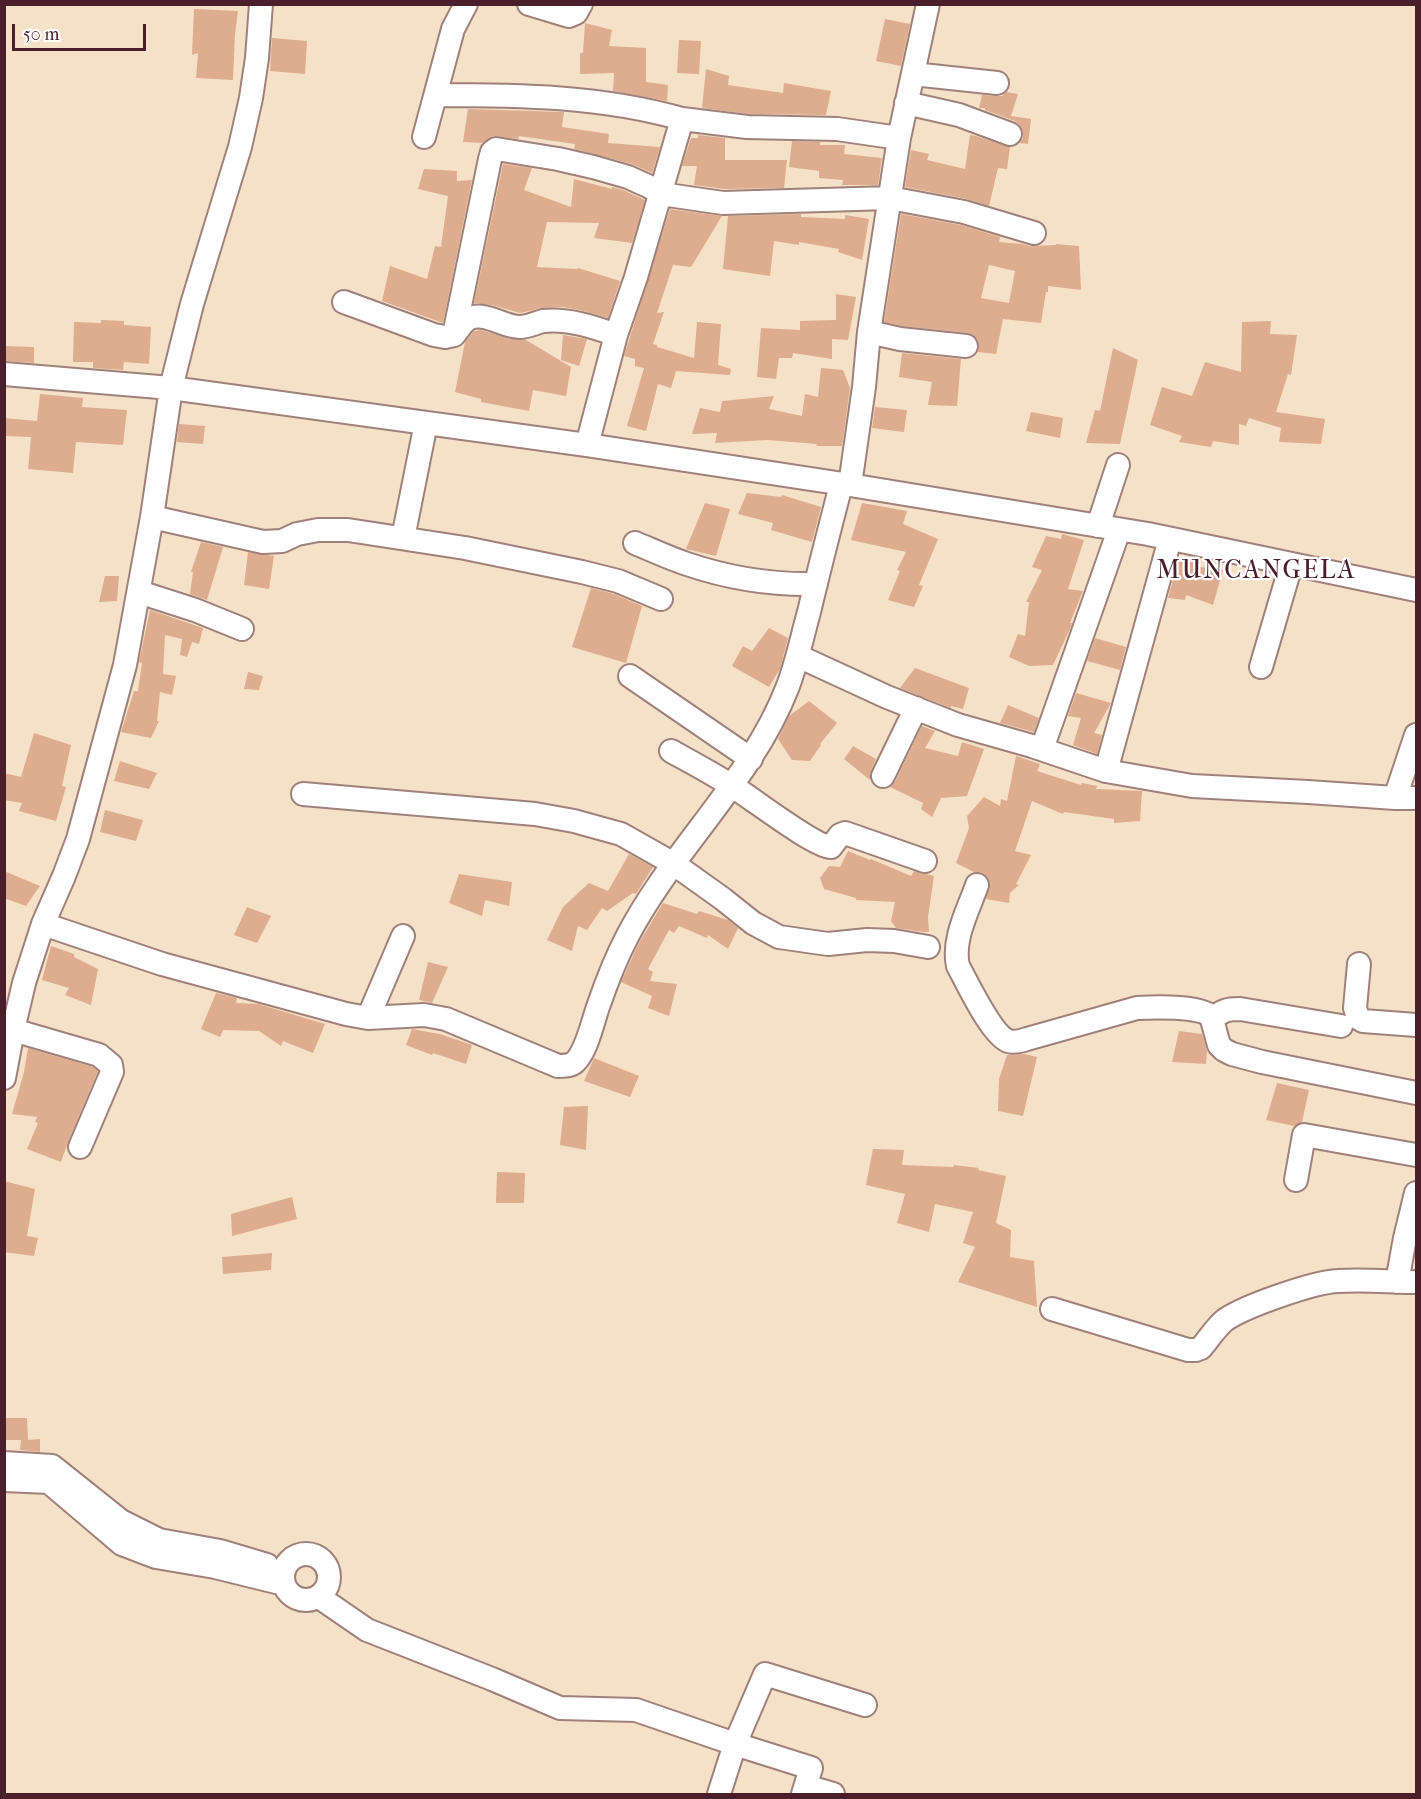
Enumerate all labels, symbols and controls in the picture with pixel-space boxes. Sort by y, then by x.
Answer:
scale bar [15,12,148,50]
text: 50 m [23,24,59,45]
district label: MUNCANGELA [1156,556,1356,588]

